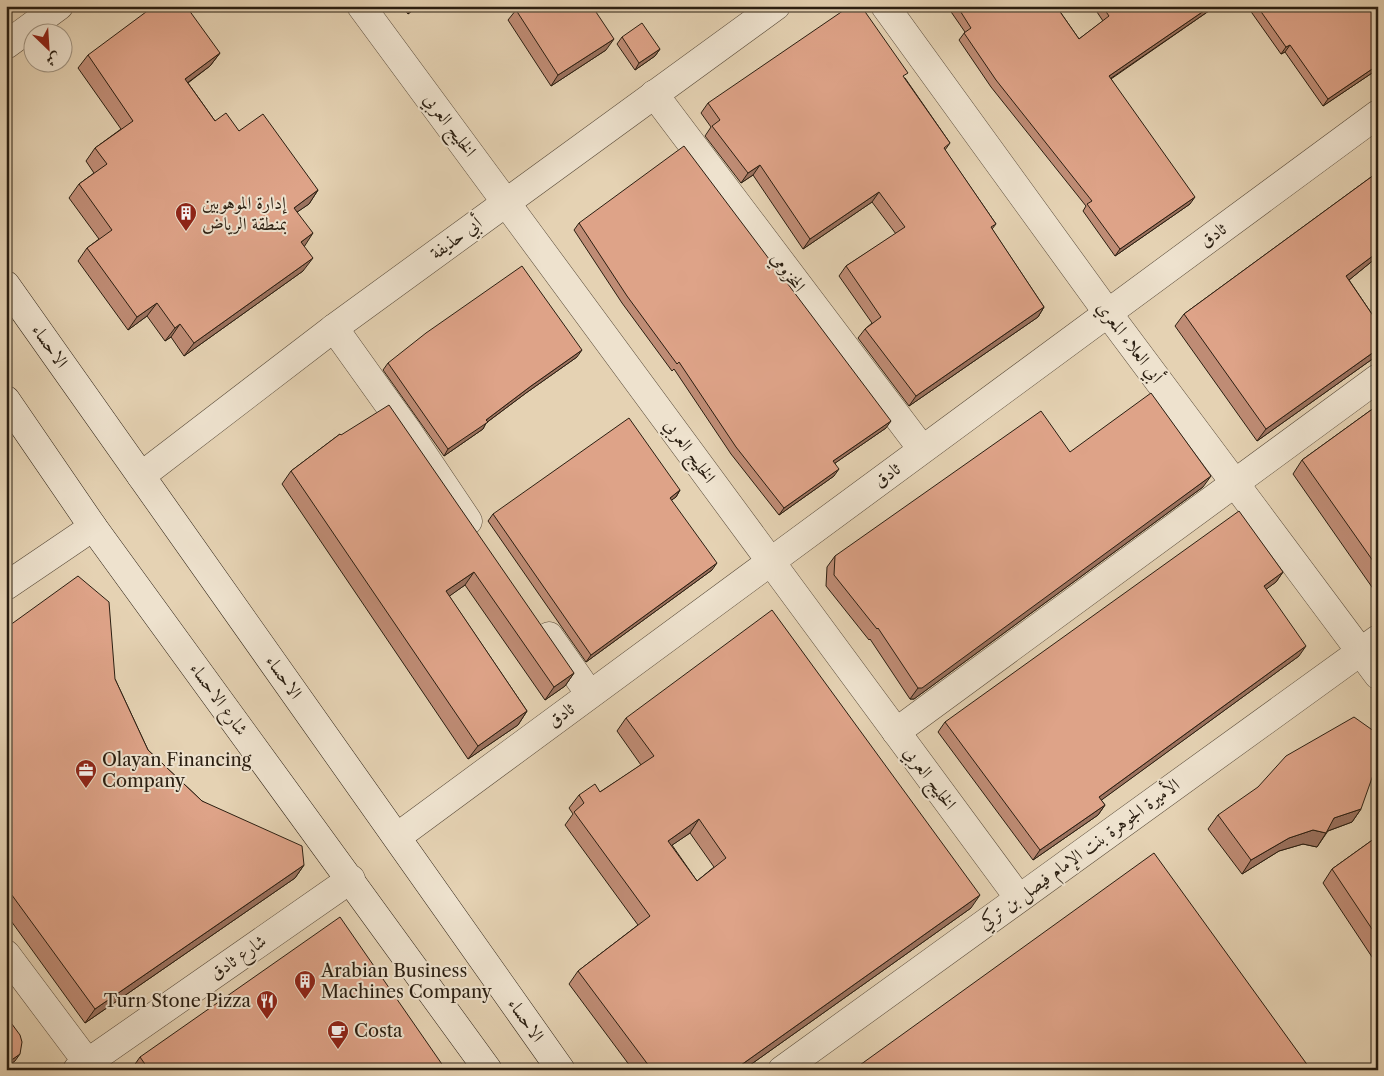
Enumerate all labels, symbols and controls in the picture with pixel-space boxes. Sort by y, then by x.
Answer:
north arrow [22,22,72,72]
text: ش [43,49,64,71]
street label: الخليج العربي [415,89,481,164]
place label: إدارة الموهوبين بمنطقة الرياض [202,192,287,235]
building icon: إدارة الموهوبين بمنطقة الرياض [174,201,198,232]
street label: أبي حذيفة [425,210,489,267]
street label: ثادق [1195,218,1231,252]
street label: المخزومي [763,248,810,299]
street label: أبي العلاء المعري [1089,296,1170,390]
street label: الاحساء [27,320,73,372]
street label: الخليج العربي [655,415,721,490]
street label: ثادق [869,457,905,492]
street label: الاحساء [261,651,307,703]
street label: شارع الاحساء [182,658,253,742]
street label: ثادق [543,697,579,732]
street label: الخليج العربي [895,742,961,817]
place label: Olayan Financing Company [102,749,252,792]
office icon: Olayan Financing Company [74,758,98,789]
street label: الأميرة الجوهرة بنت الإمام فيصل بن تركي [973,772,1187,938]
street label: شارع ثادق [205,930,273,988]
place label: Arabian Business Machines Company [320,960,493,1003]
building icon: Arabian Business Machines Company [293,969,317,1000]
restaurant icon: Turn Stone Pizza [255,989,279,1020]
place label: Turn Stone Pizza [104,990,251,1012]
street label: الاحساء [503,994,549,1046]
cafe icon: Costa [326,1019,350,1050]
place label: Costa [354,1020,403,1042]

